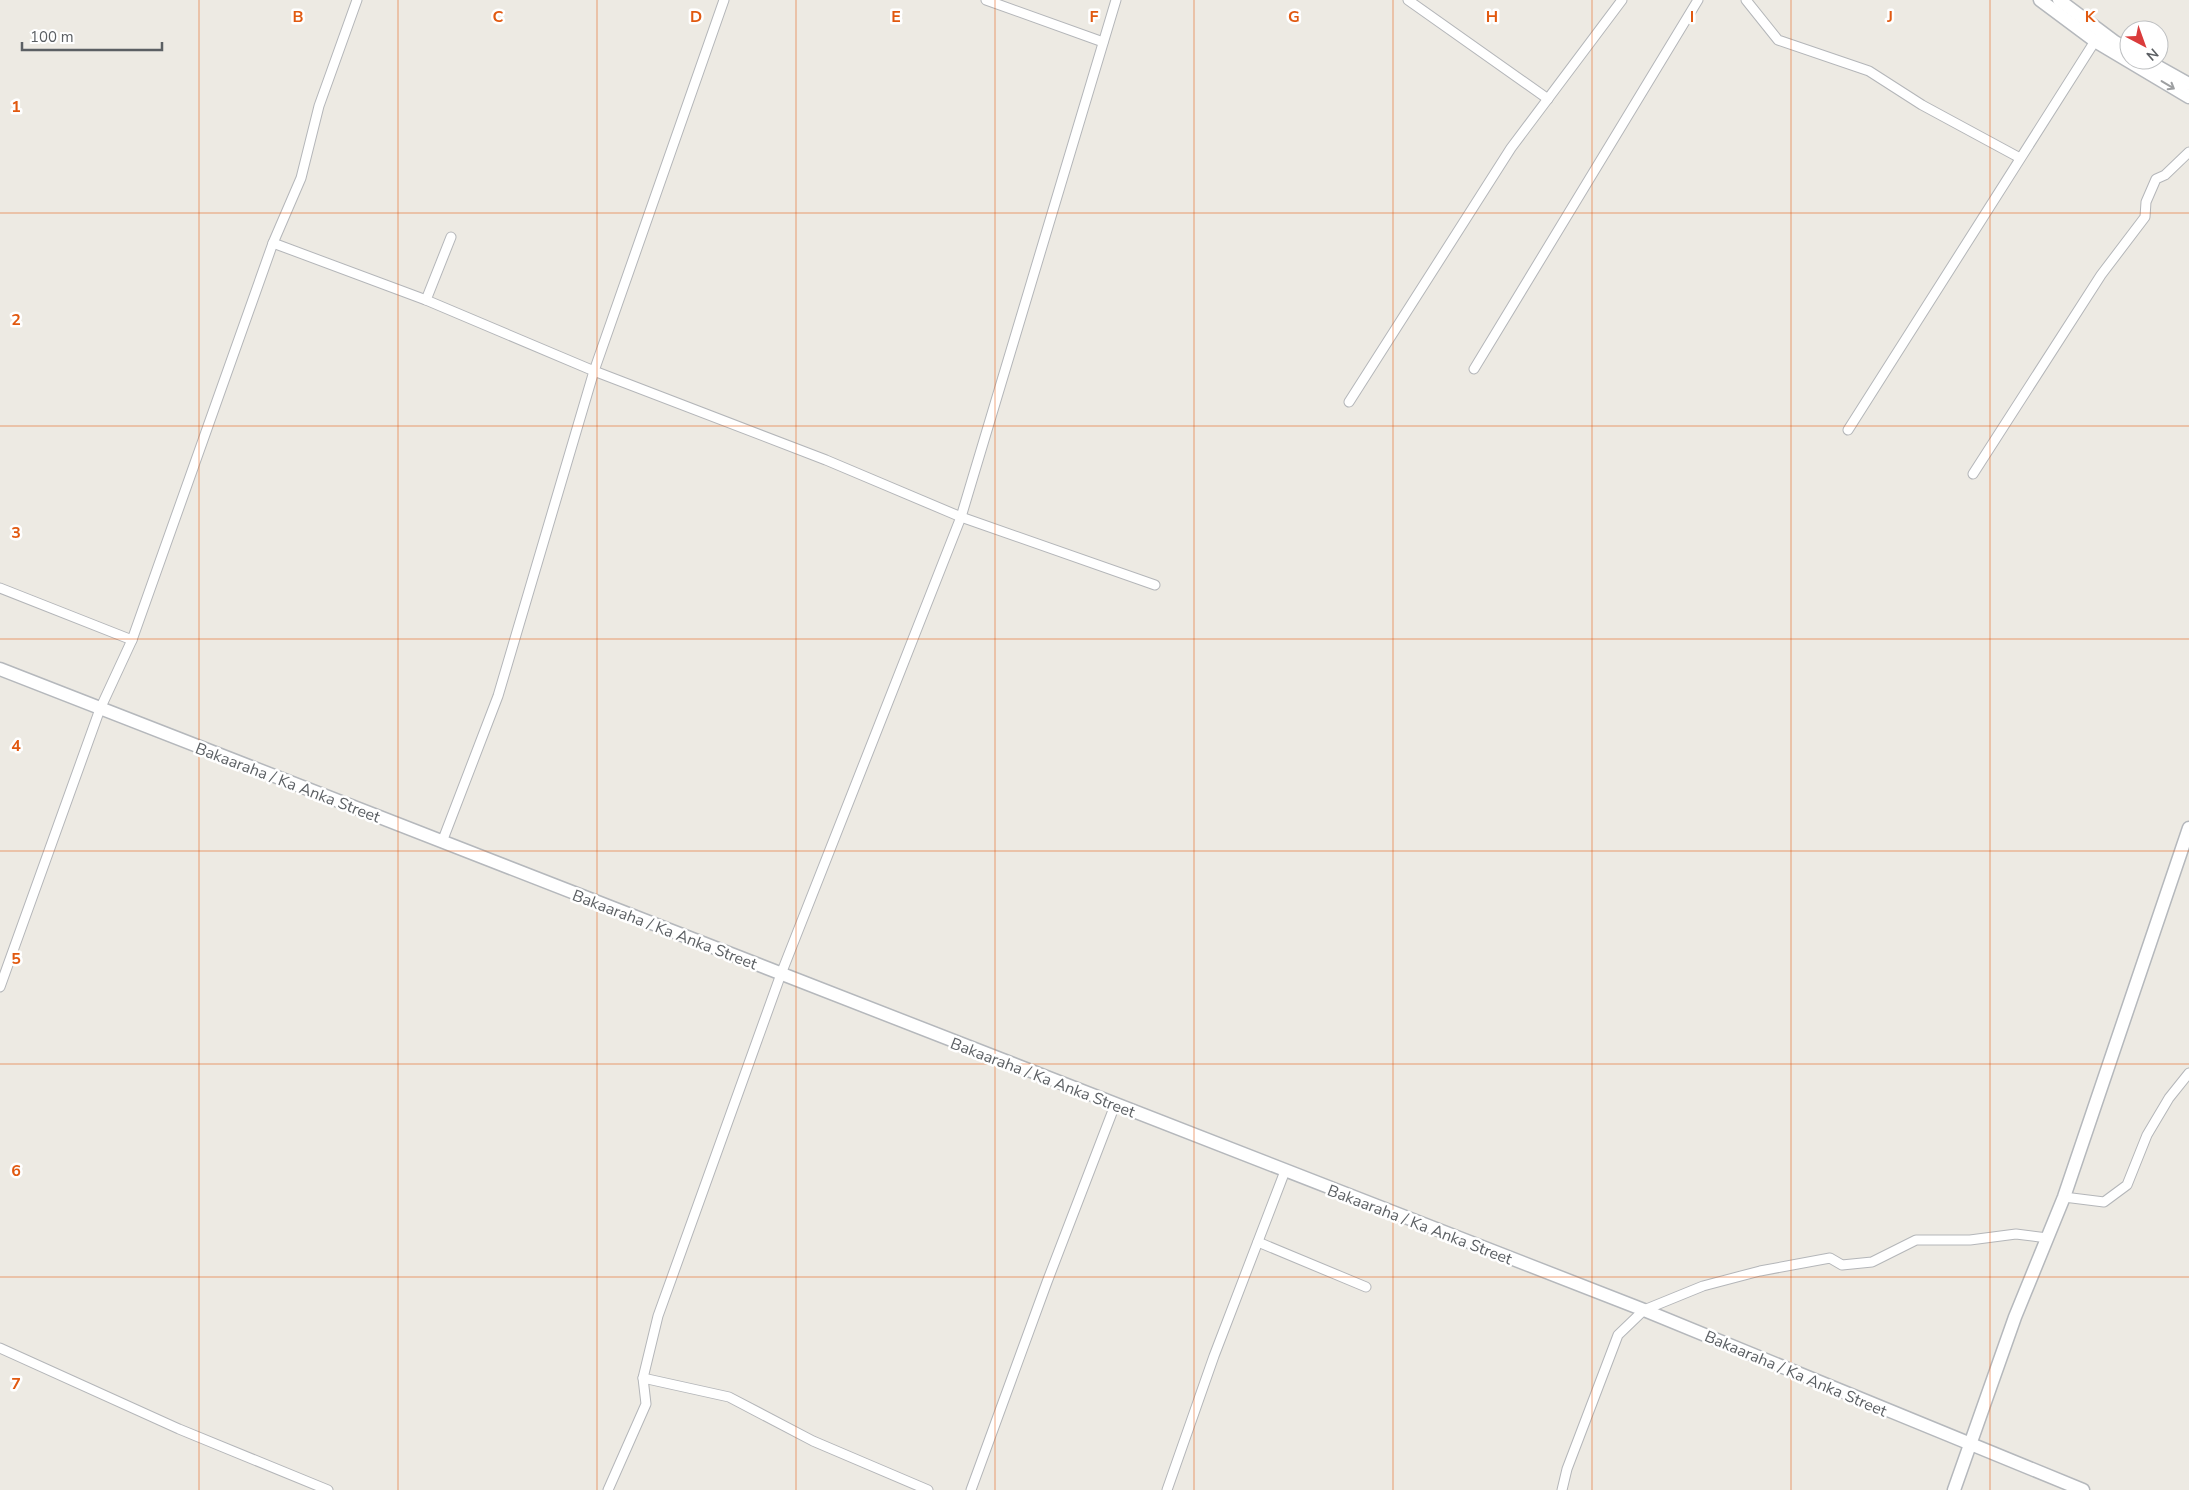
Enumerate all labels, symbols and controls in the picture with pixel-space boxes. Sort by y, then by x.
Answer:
text: B [292,6,304,28]
text: C [493,6,504,28]
text: D [690,6,702,28]
text: E [891,6,901,28]
text: F [1090,6,1099,28]
text: G [1288,6,1300,28]
text: H [1486,6,1498,28]
text: I [1690,6,1694,28]
text: J [1886,6,1893,28]
text: K [2085,6,2097,28]
scale bar [22,20,162,52]
north arrow [2119,20,2169,70]
text: 100 m [30,27,74,47]
text: N [2142,44,2162,65]
one-way arrow [2161,80,2175,90]
text: 1 [11,96,21,118]
text: 2 [11,309,21,331]
text: 3 [11,522,21,544]
text: 4 [11,735,21,757]
street label: Bakaaraha / Ka Anka Street [192,738,384,828]
street label: Bakaaraha / Ka Anka Street [569,885,761,975]
text: 5 [11,948,21,970]
street label: Bakaaraha / Ka Anka Street [947,1033,1139,1123]
text: 6 [11,1160,21,1182]
street label: Bakaaraha / Ka Anka Street [1324,1180,1516,1270]
street label: Bakaaraha / Ka Anka Street [1701,1325,1891,1423]
text: 7 [11,1373,21,1395]

